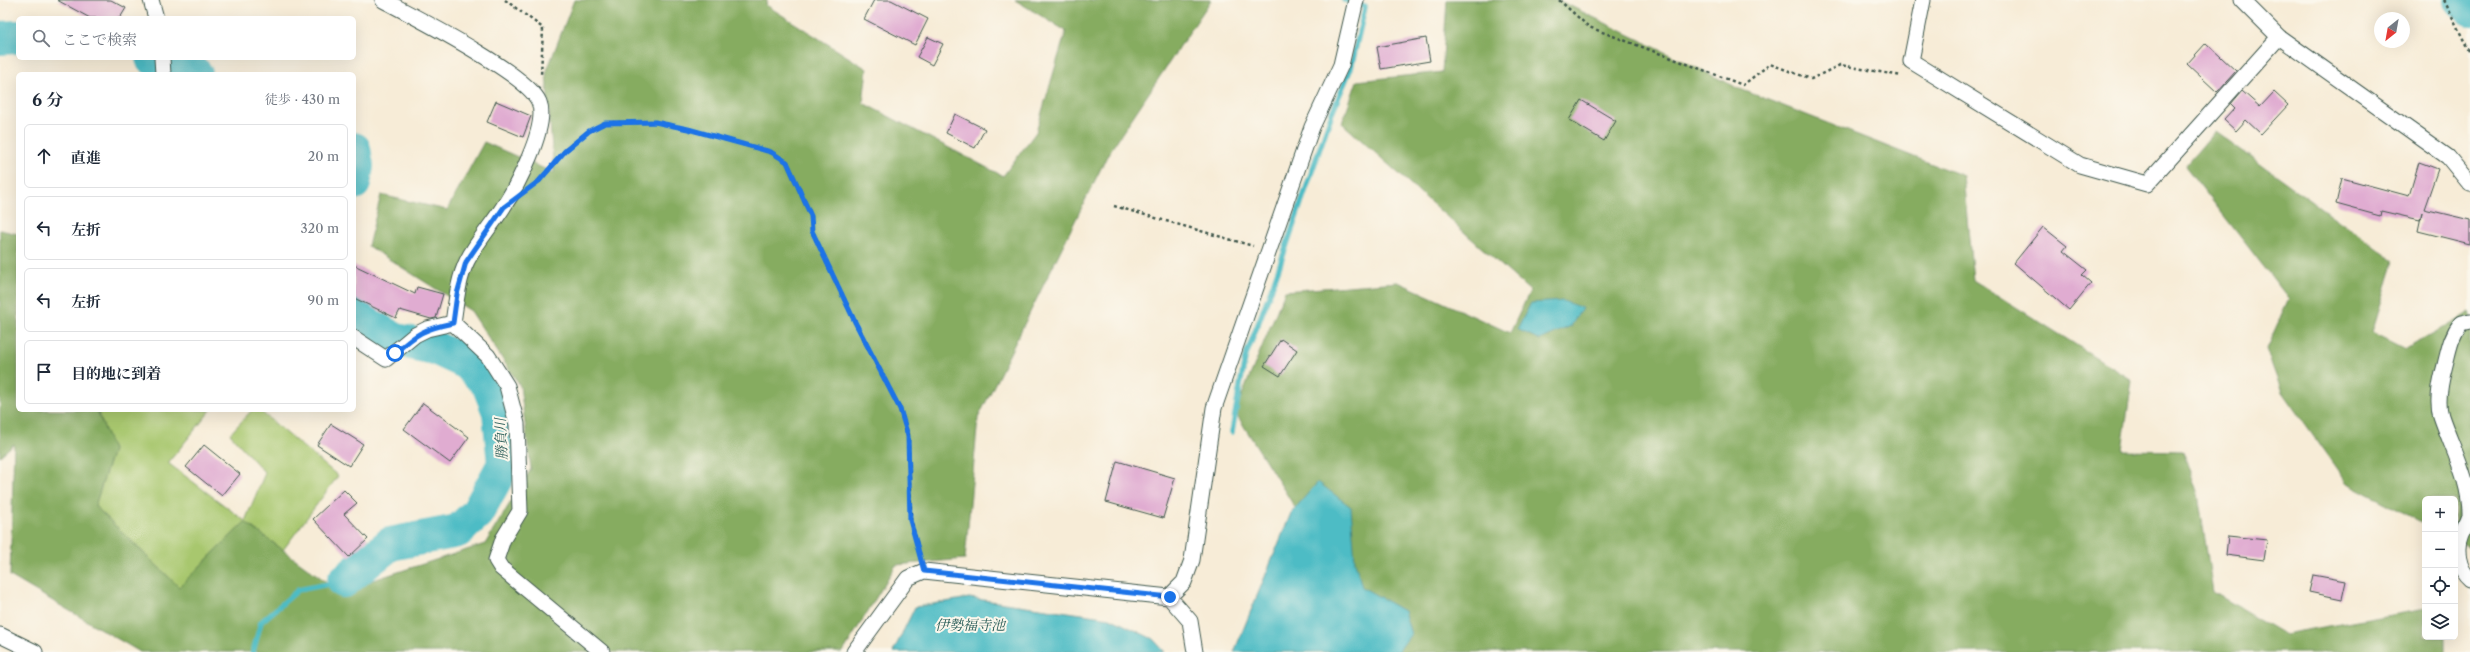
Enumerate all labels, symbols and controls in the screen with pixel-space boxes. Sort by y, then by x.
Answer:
north arrow [2374,12,2410,48]
search box [16,16,356,60]
icon: search [30,27,52,49]
text: ここで検索 [62,30,137,49]
text: 6 分 [32,90,63,110]
text: 徒歩 · 430 m [265,91,340,107]
icon: ahead [33,145,55,167]
text: 直進 [71,148,101,167]
text: 20 m [308,148,339,164]
icon: left [33,217,55,239]
text: 左折 [71,220,101,239]
text: 320 m [301,220,339,236]
icon: left [33,289,55,311]
text: 左折 [71,292,101,311]
text: 90 m [308,292,339,308]
route start [386,344,404,362]
icon: arrive [33,361,55,383]
text: 目的地に到着 [71,364,161,383]
water label: 勝負川 [491,416,511,460]
map controls [2422,496,2458,640]
button: + [2422,496,2458,532]
button: − [2422,532,2458,568]
button: locate [2422,568,2458,604]
route end [1161,588,1179,606]
button: layers [2422,604,2458,640]
water label: 伊勢福寺池 [935,616,1007,634]

